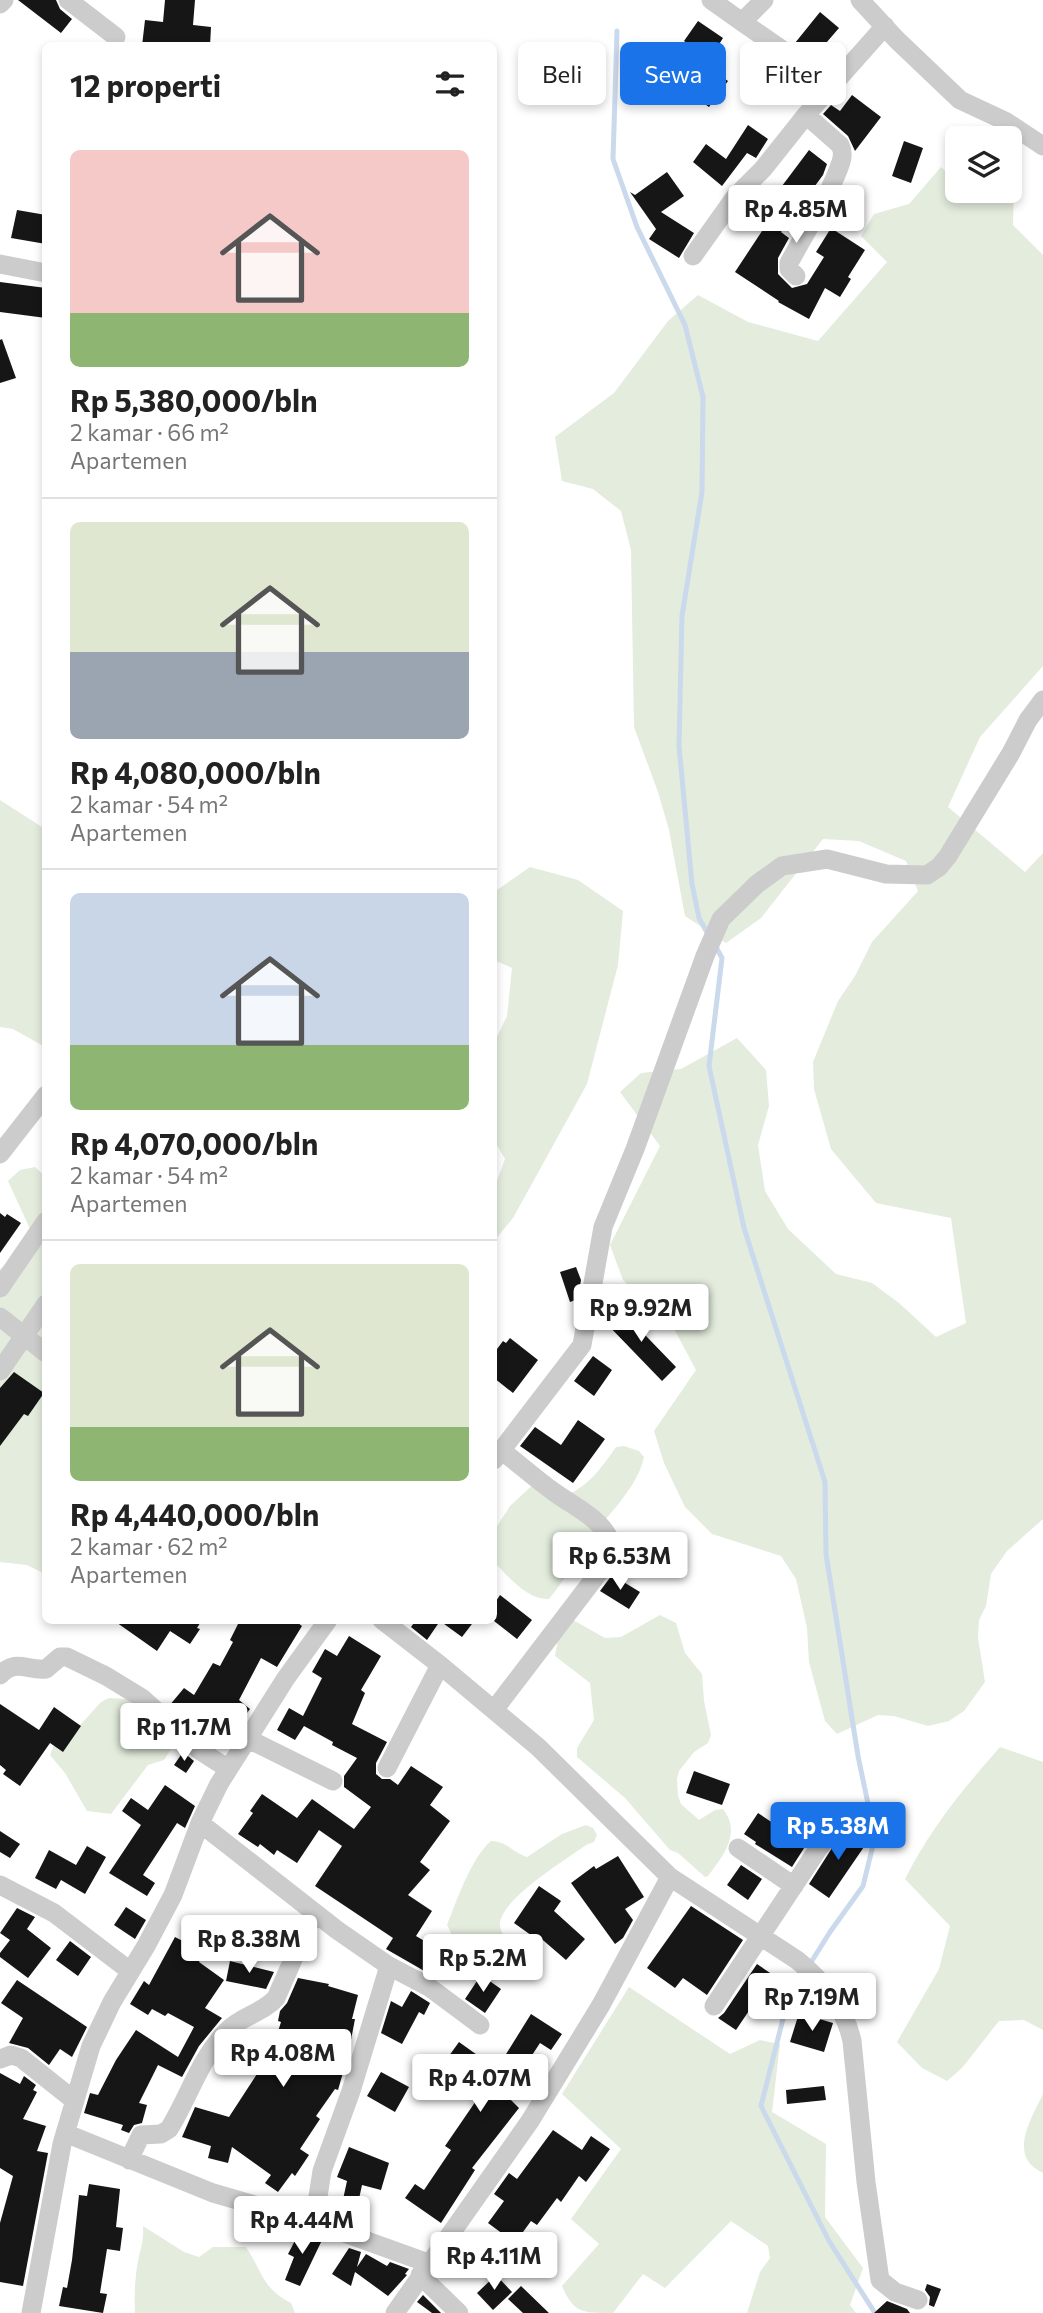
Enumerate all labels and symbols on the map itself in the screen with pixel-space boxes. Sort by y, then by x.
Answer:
pin: Rp 4.85M [724,186,868,245]
pin: Rp 9.92M [569,1284,713,1344]
pin: Rp 6.53M [548,1532,692,1592]
pin: Rp 11.7M [112,1704,256,1763]
pin: Rp 5.38M [766,1802,910,1862]
pin: Rp 8.38M [177,1916,321,1975]
pin: Rp 5.2M [418,1934,548,1994]
pin: Rp 7.19M [740,1974,884,2033]
pin: Rp 4.08M [211,2030,355,2089]
pin: Rp 4.07M [408,2054,552,2114]
pin: Rp 4.44M [230,2196,374,2256]
pin: Rp 4.11M [422,2232,566,2292]

